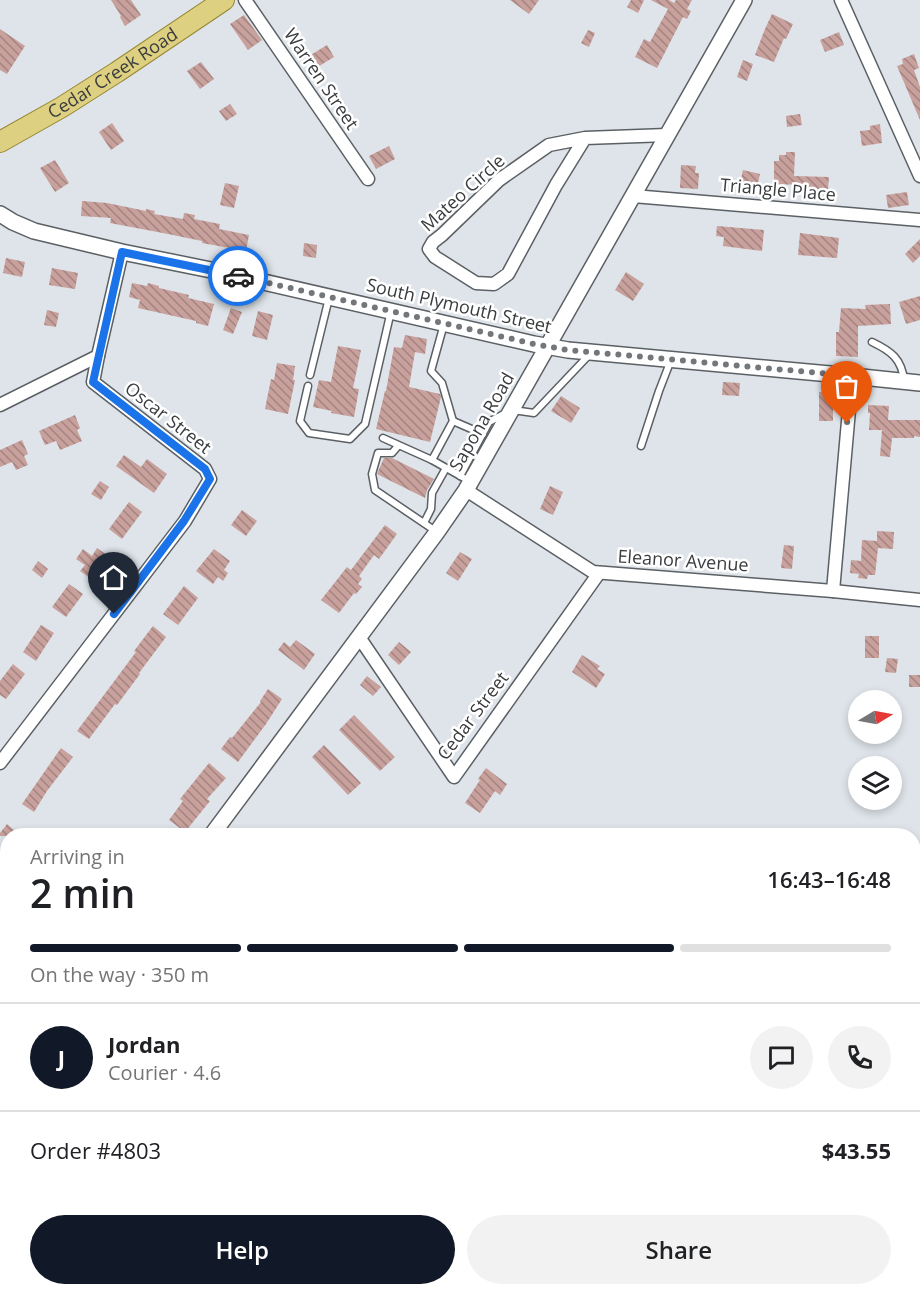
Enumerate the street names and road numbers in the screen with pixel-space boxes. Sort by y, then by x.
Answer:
street label: Cedar Creek Road [43,22,182,124]
street label: Warren Street [279,23,365,134]
street label: Mateo Circle [415,148,509,236]
street label: Triangle Place [719,172,837,206]
street label: South Plymouth Street [364,272,554,338]
street label: Sapona Road [443,368,519,475]
street label: Oscar Street [120,376,217,459]
street label: Eleanor Avenue [617,543,749,577]
street label: Cedar Street [431,666,513,764]

